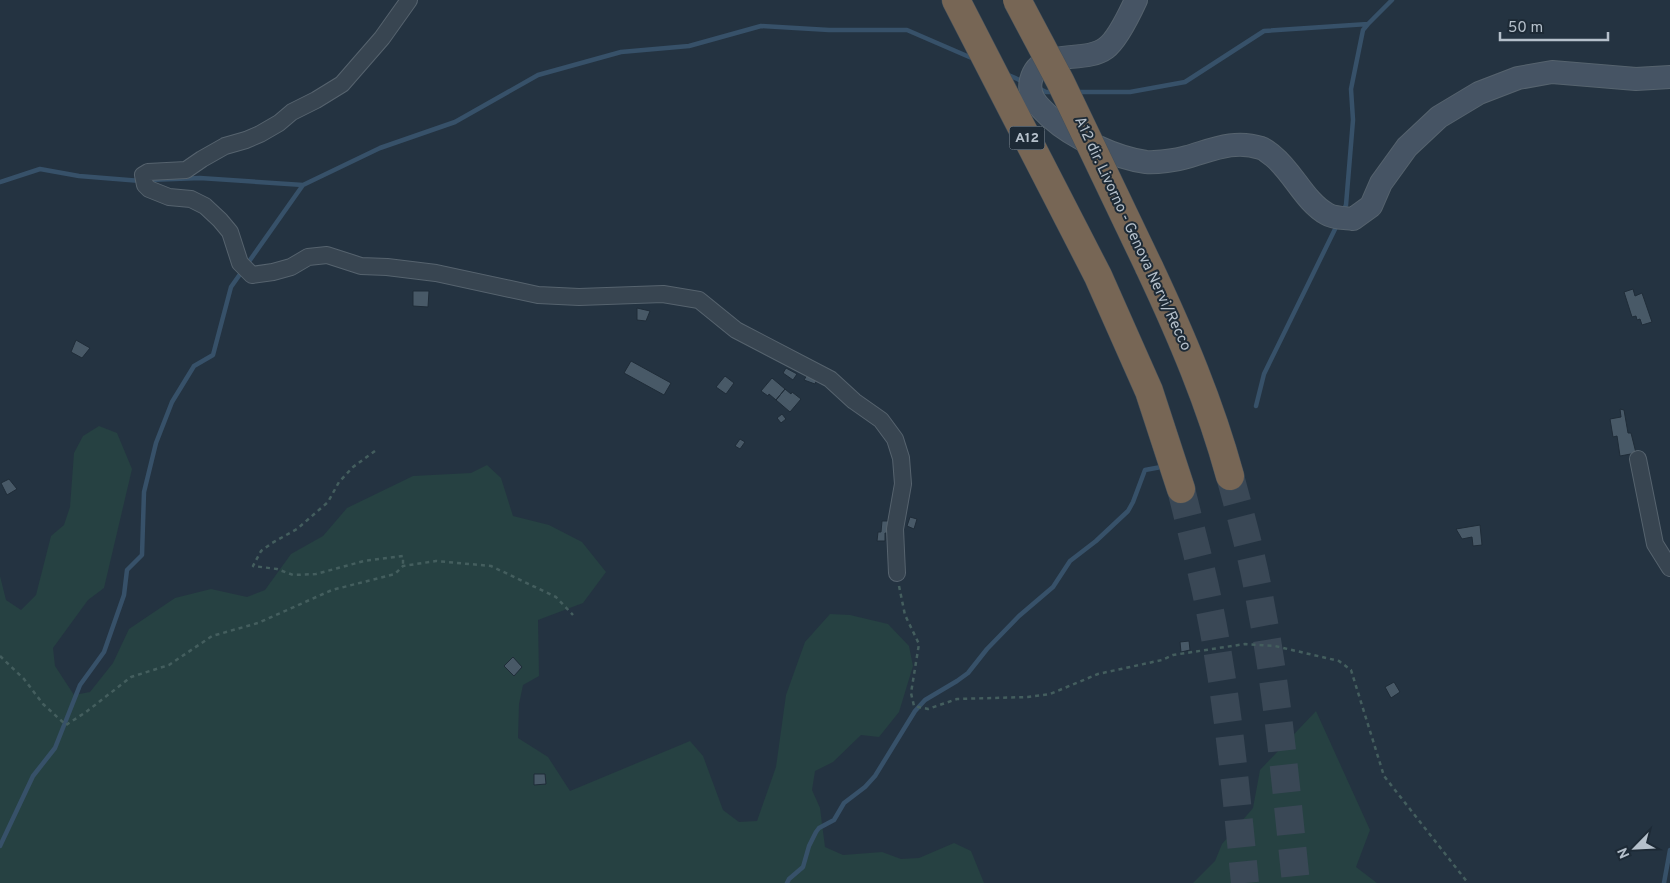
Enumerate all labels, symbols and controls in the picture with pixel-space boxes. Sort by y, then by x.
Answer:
scale bar [1500,10,1608,42]
text: 50 m [1508,19,1543,38]
street label: A12 dir. Livorno - Genova Nervi/Recco [1069,114,1195,354]
road number: A12 [1010,126,1044,150]
north arrow [1610,823,1660,873]
text: N [1615,845,1634,861]

